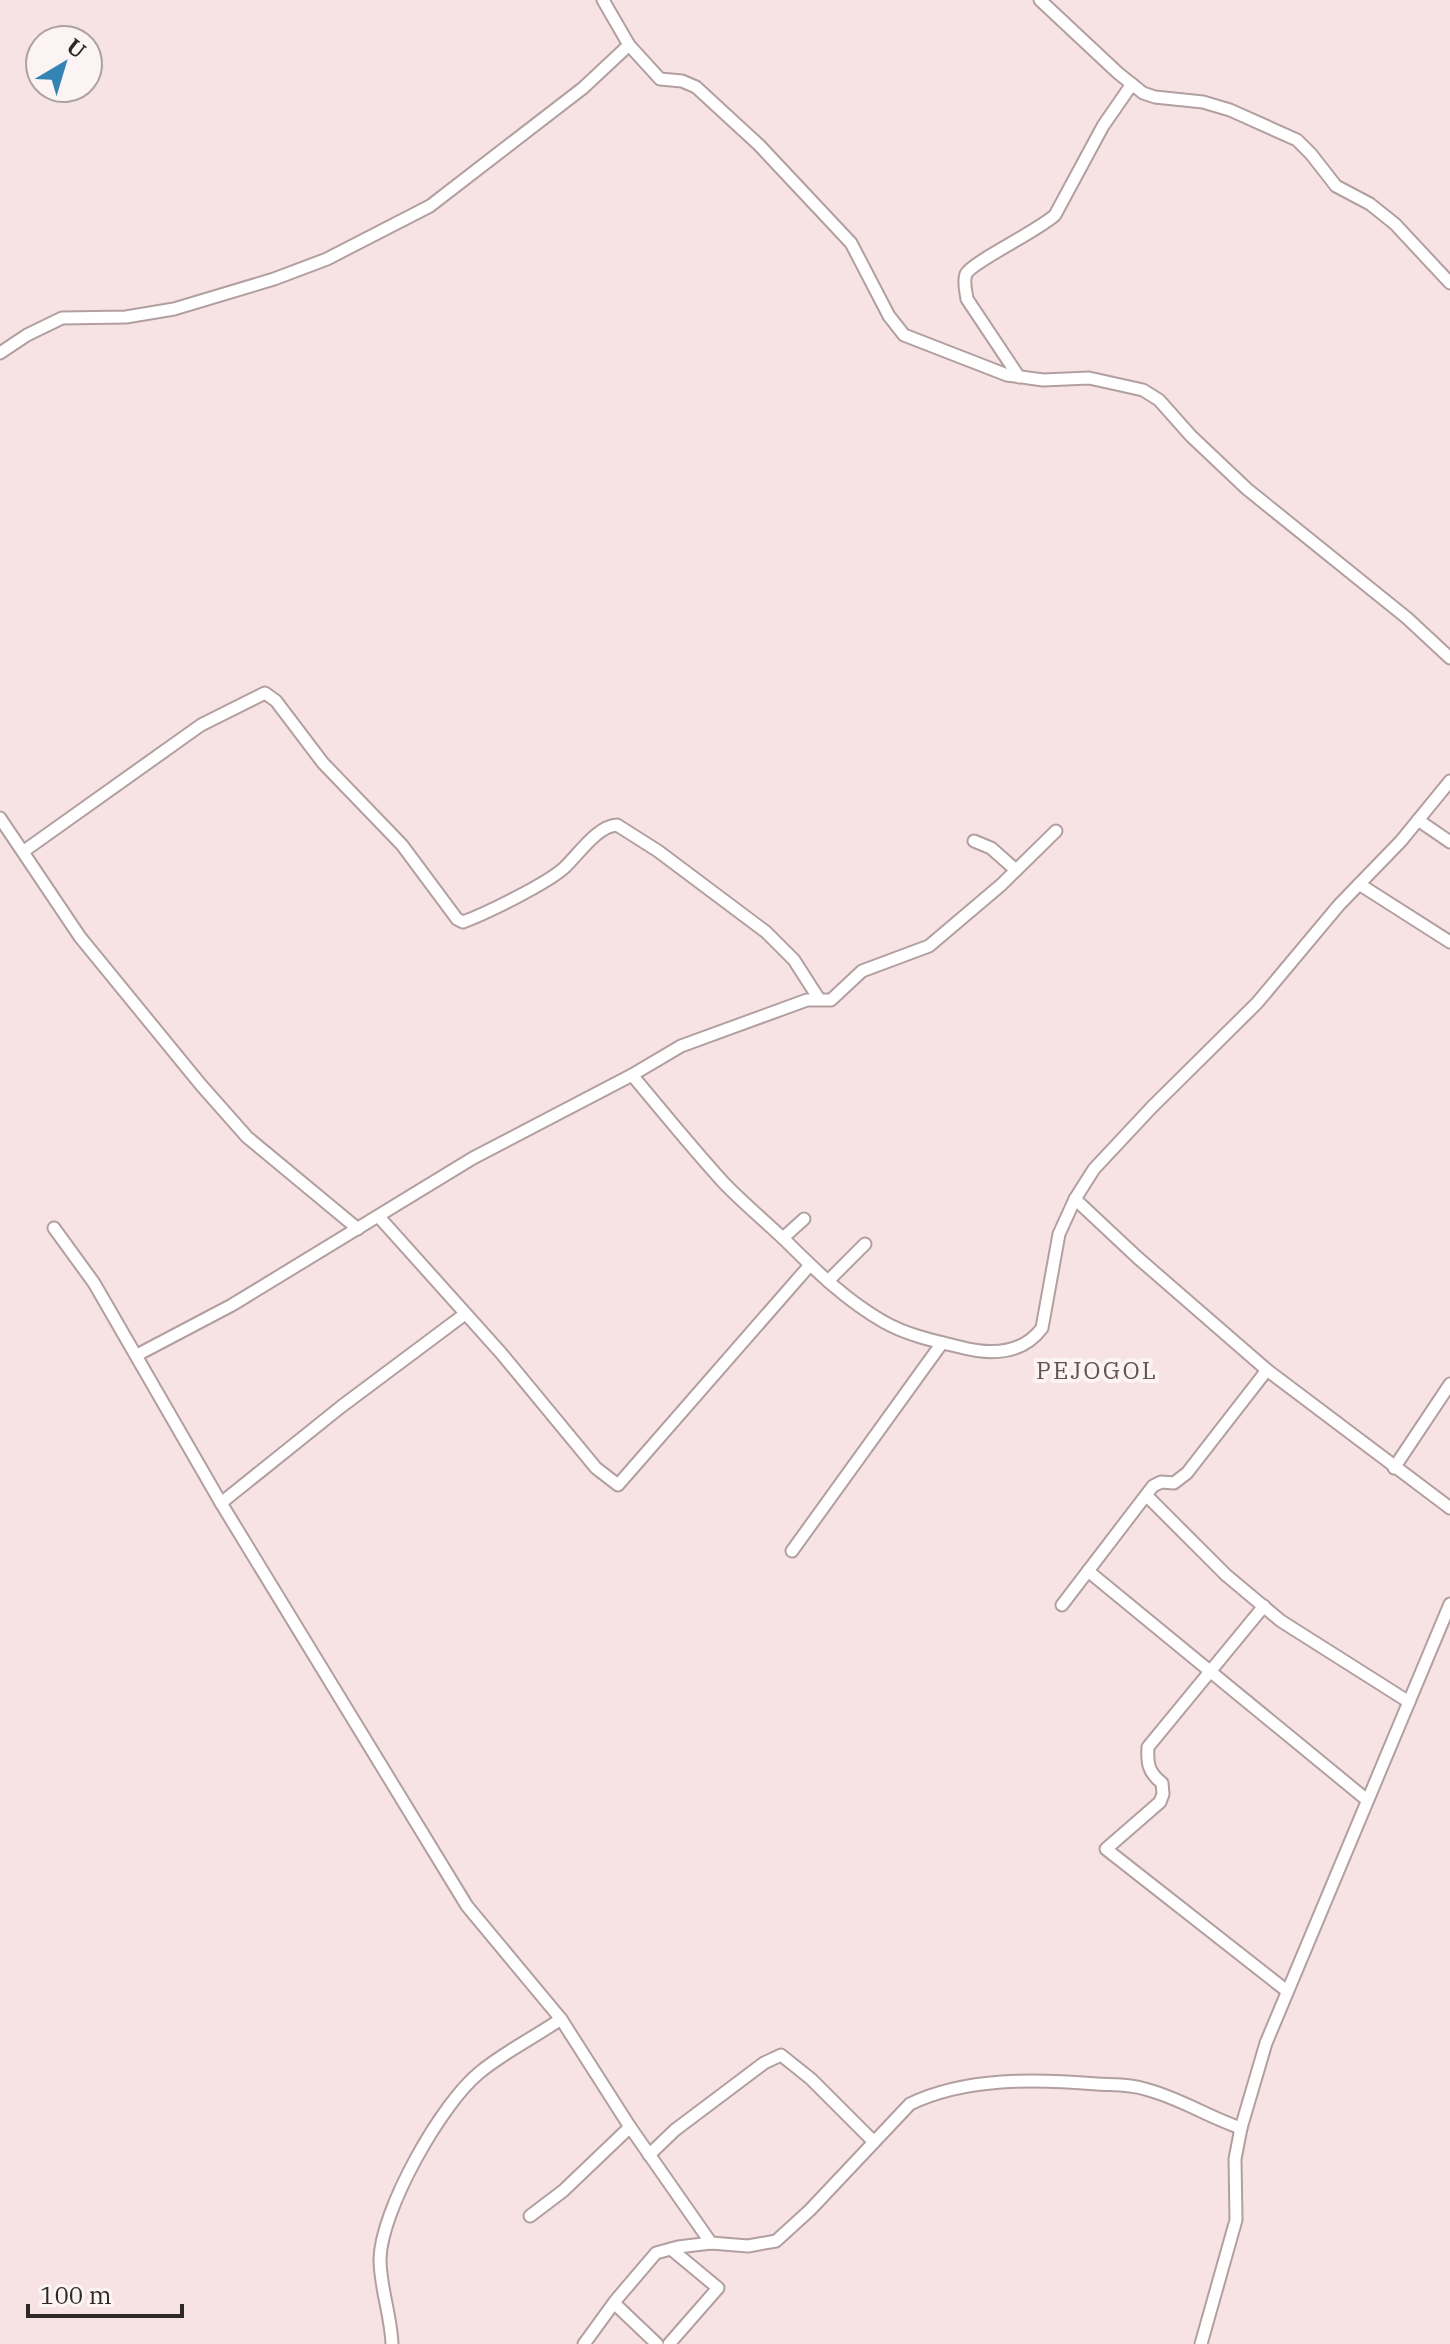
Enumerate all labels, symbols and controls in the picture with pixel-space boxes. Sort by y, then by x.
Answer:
north arrow [24,24,104,104]
text: U [61,31,92,65]
district label: PEJOGOL [1036,1354,1158,1386]
scale bar [28,2268,182,2318]
text: 100 m [40,2279,112,2311]

